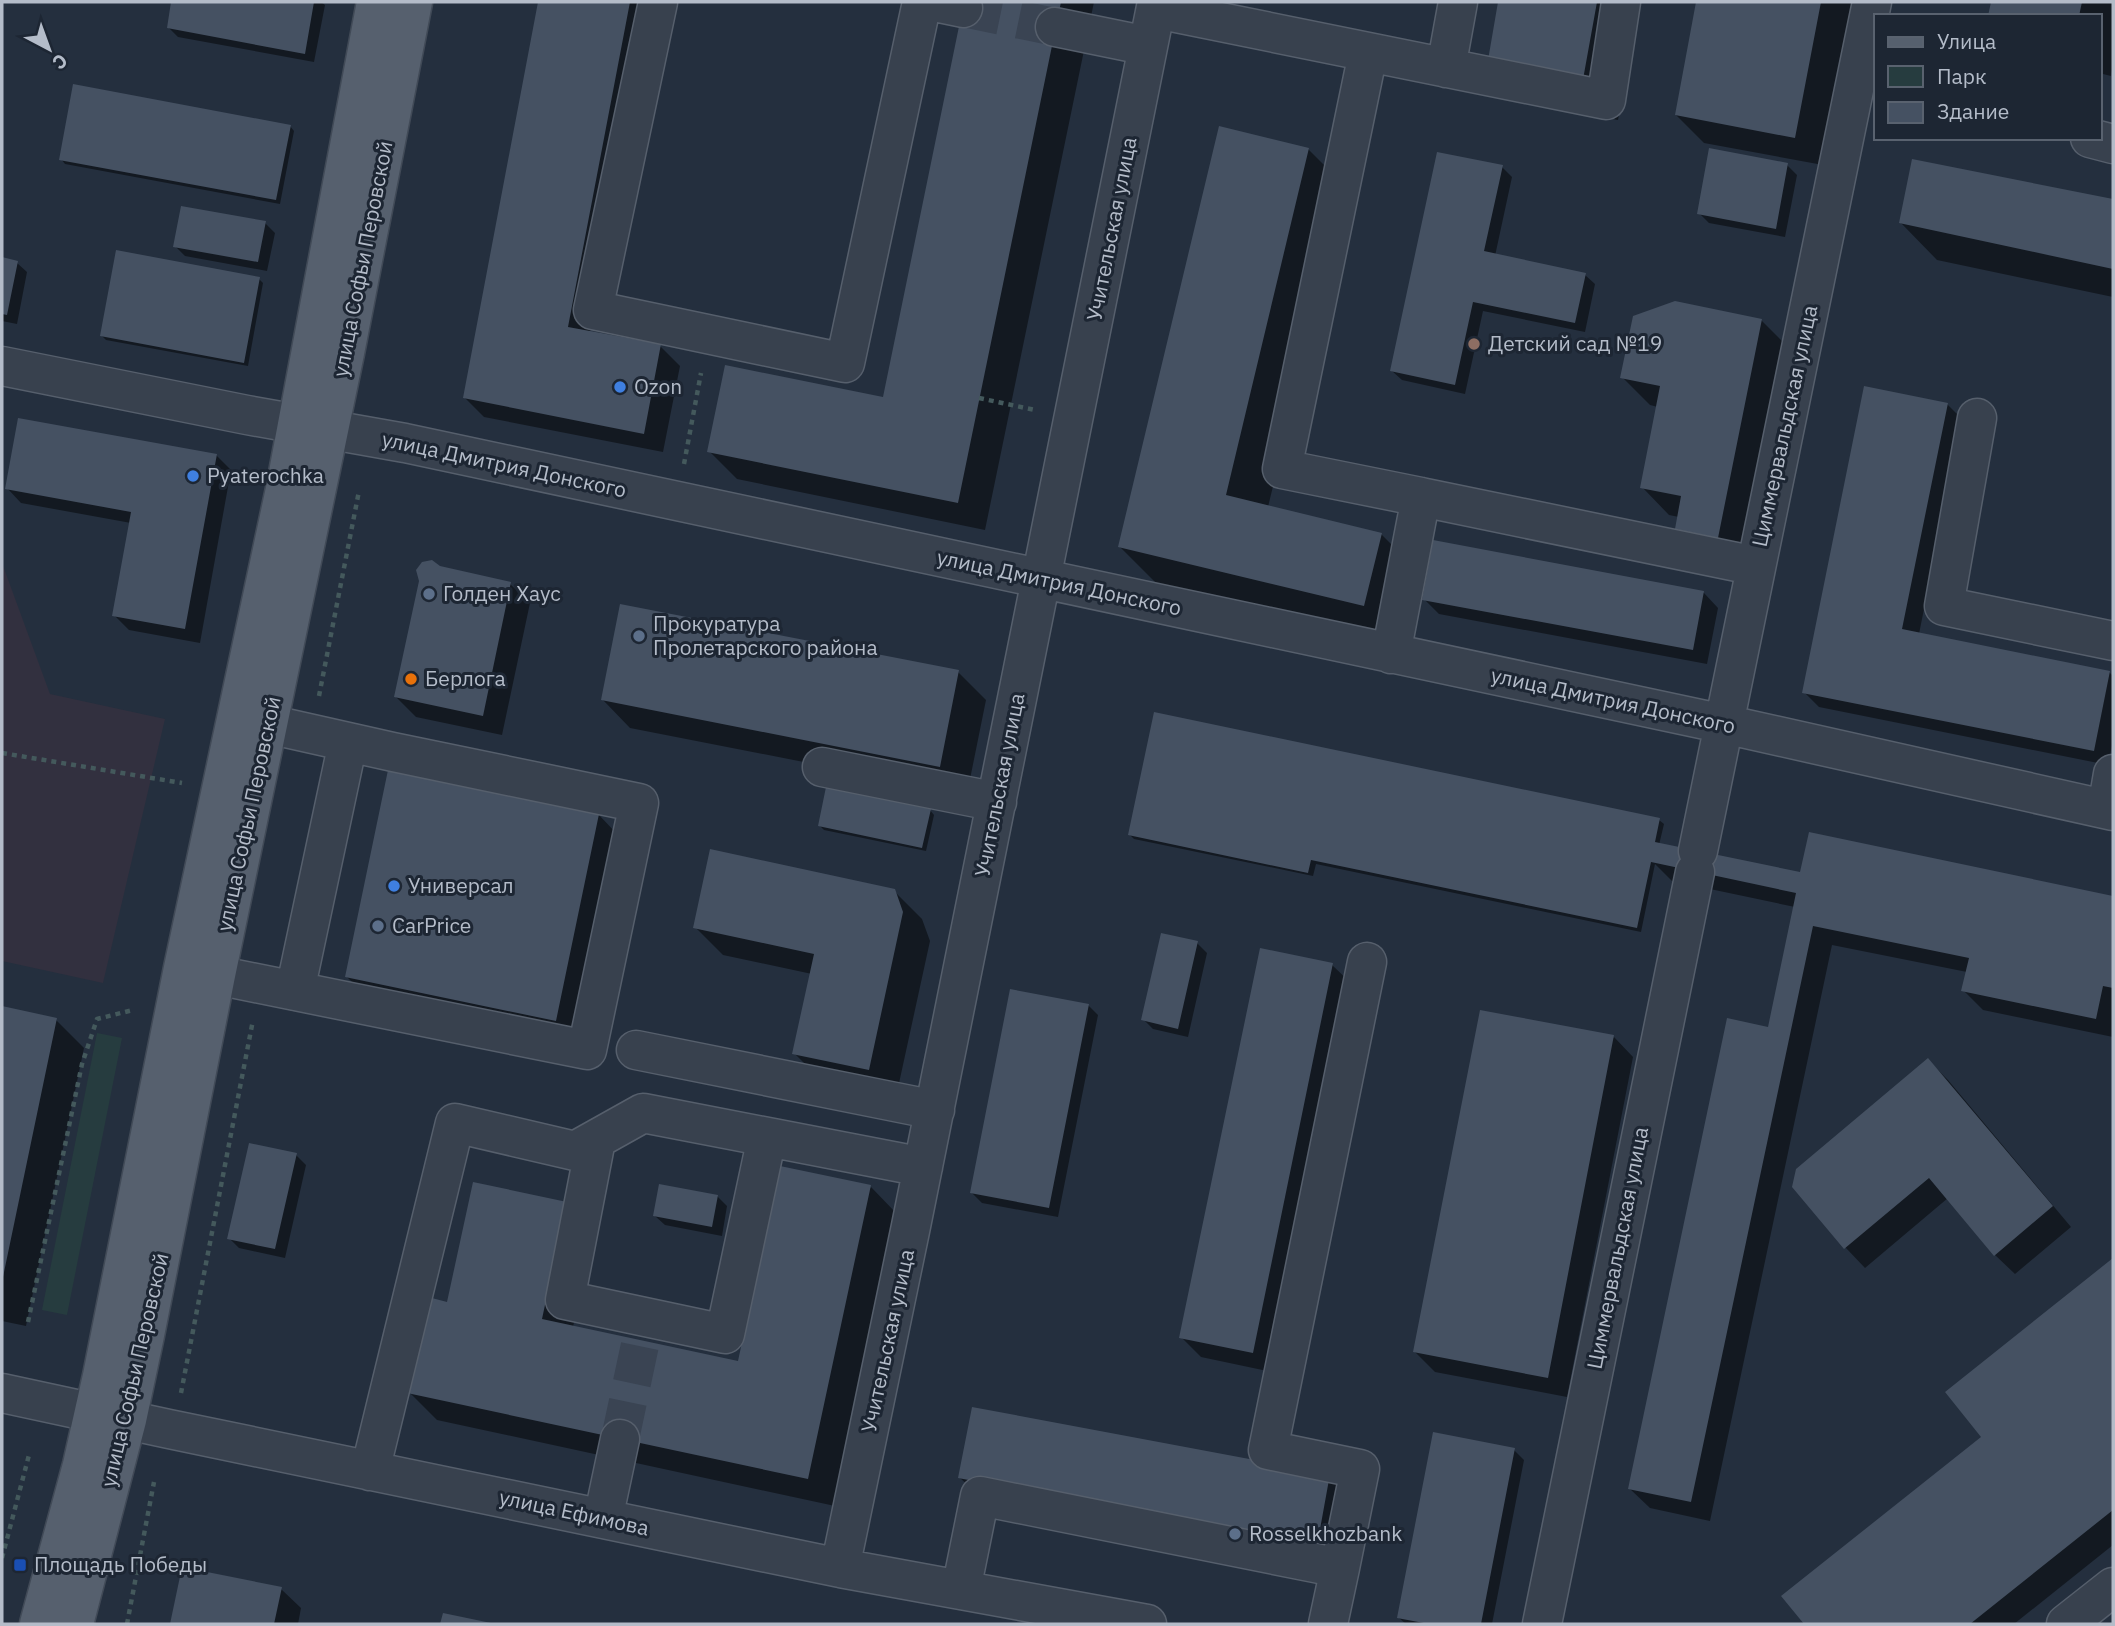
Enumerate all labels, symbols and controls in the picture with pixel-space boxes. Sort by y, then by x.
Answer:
north arrow [14,14,84,84]
legend [1874,14,2101,140]
text: Улица [1937,27,1996,55]
text: С [48,49,73,75]
text: Парк [1937,62,1987,90]
text: Здание [1937,97,2009,125]
street label: Учительская улица [1079,134,1143,323]
street label: улица Софьи Перовской [325,139,399,379]
street label: Циммервальдская улица [1745,302,1823,549]
place label: Детский сад №19 [1488,329,1662,357]
marker: Детский сад №19 [1466,336,1482,352]
place label: Ozon [634,372,682,400]
marker: Ozon [612,379,628,395]
street label: улица Дмитрия Донского [379,424,629,504]
place label: Pyaterochka [207,461,324,489]
marker: Pyaterochka [185,468,201,484]
street label: улица Дмитрия Донского [934,542,1184,622]
place label: Голден Хаус [443,579,561,607]
marker: Голден Хаус [421,586,437,602]
place label: Прокуратура Пролетарского района [653,609,878,661]
marker: Прокуратура Пролетарского района [631,628,647,644]
street label: улица Дмитрия Донского [1488,660,1738,740]
place label: Берлога [425,664,506,692]
marker: Берлога [403,671,419,687]
street label: Учительская улица [967,690,1031,879]
street label: улица Софьи Перовской [209,694,287,934]
place label: Универсал [408,871,514,899]
marker: Универсал [386,878,402,894]
place label: CarPrice [392,911,471,939]
marker: CarPrice [370,918,386,934]
street label: Циммервальдская улица [1580,1124,1654,1371]
street label: Учительская улица [854,1247,920,1435]
street label: улица Софьи Перовской [93,1250,175,1490]
street label: улица Ефимова [497,1482,652,1542]
place label: Rosselkhozbank [1249,1519,1402,1547]
marker: Rosselkhozbank [1227,1526,1243,1542]
place label: Площадь Победы [34,1550,207,1578]
marker: Площадь Победы [12,1557,28,1573]

